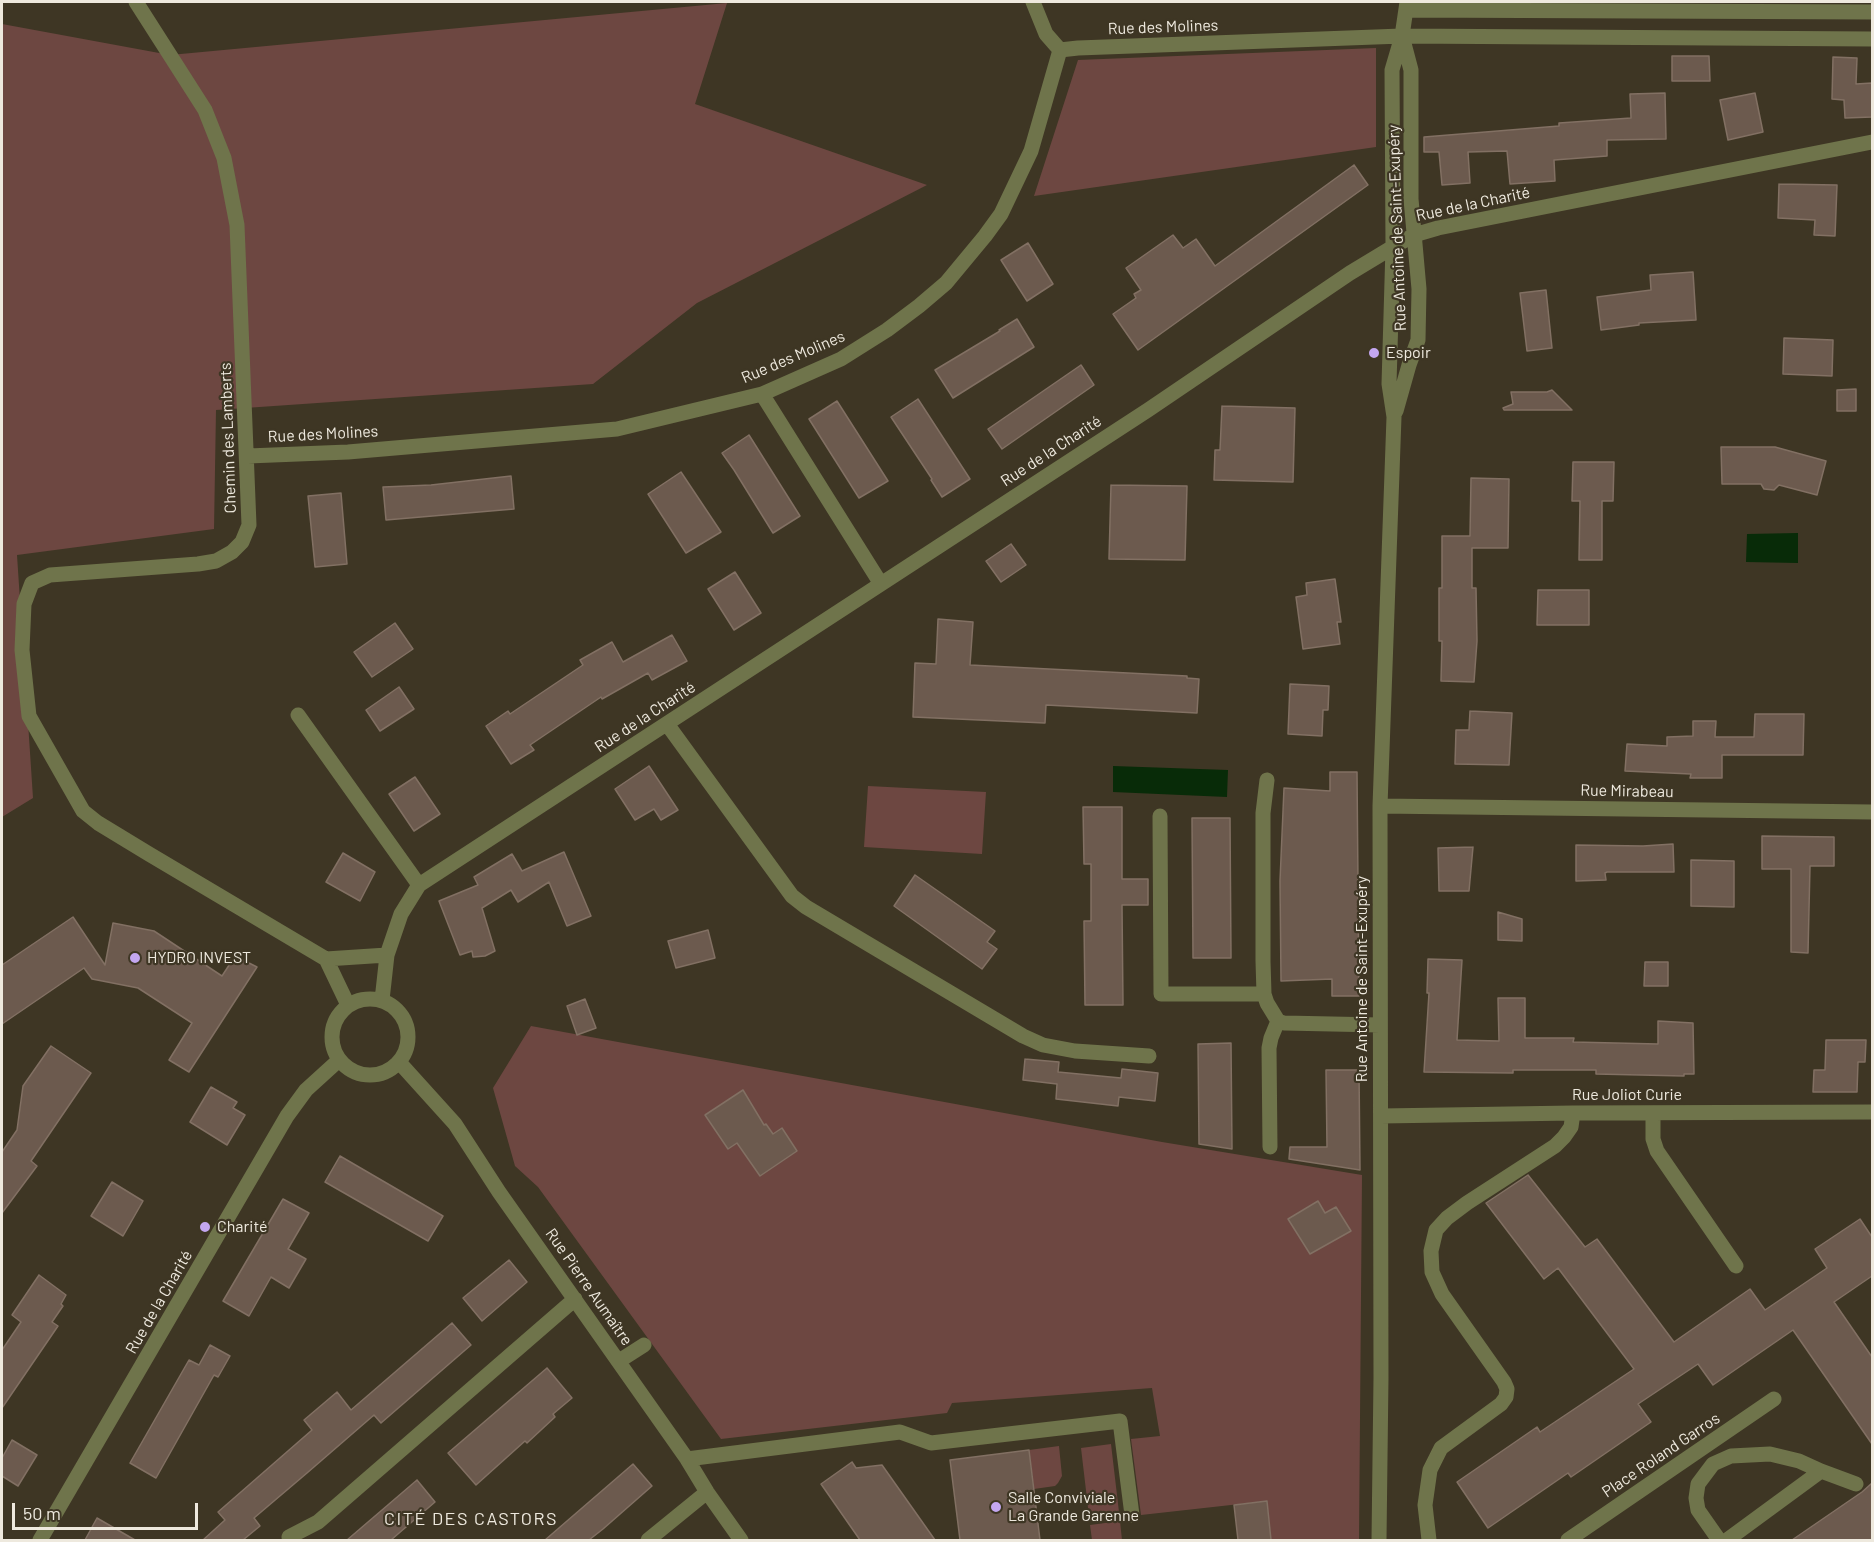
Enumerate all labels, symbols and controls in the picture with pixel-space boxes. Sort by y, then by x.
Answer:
street label: Rue des Molines [1107,15,1219,39]
street label: Rue Antoine de Saint-Exupéry [1384,125,1410,331]
street label: Rue de la Charité [1414,183,1532,225]
street label: Rue des Molines [738,327,848,387]
place label: Espoir [1386,343,1431,363]
marker: Espoir [1367,346,1381,360]
street label: Chemin des Lamberts [216,362,240,514]
street label: Rue de la Charité [997,411,1105,491]
street label: Rue des Molines [267,422,379,446]
street label: Rue de la Charité [591,677,699,757]
street label: Rue Mirabeau [1580,781,1674,801]
street label: Rue Antoine de Saint-Exupéry [1352,876,1372,1082]
place label: HYDRO INVEST [147,948,251,968]
marker: HYDRO INVEST [128,951,142,965]
street label: Rue Joliot Curie [1572,1085,1682,1105]
place label: Charité [217,1217,268,1237]
marker: Charité [198,1220,212,1234]
street label: Rue Pierre Aumaître [541,1225,637,1349]
street label: Rue de la Charité [122,1247,196,1357]
street label: Place Roland Garros [1598,1408,1724,1502]
place label: Salle Conviviale La Grande Garenne [1008,1488,1139,1526]
scale bar [15,1491,201,1529]
marker: Salle Conviviale La Grande Garenne [989,1500,1003,1514]
text: 50 m [23,1502,61,1524]
district label: CITÉ DES CASTORS [384,1508,558,1530]

